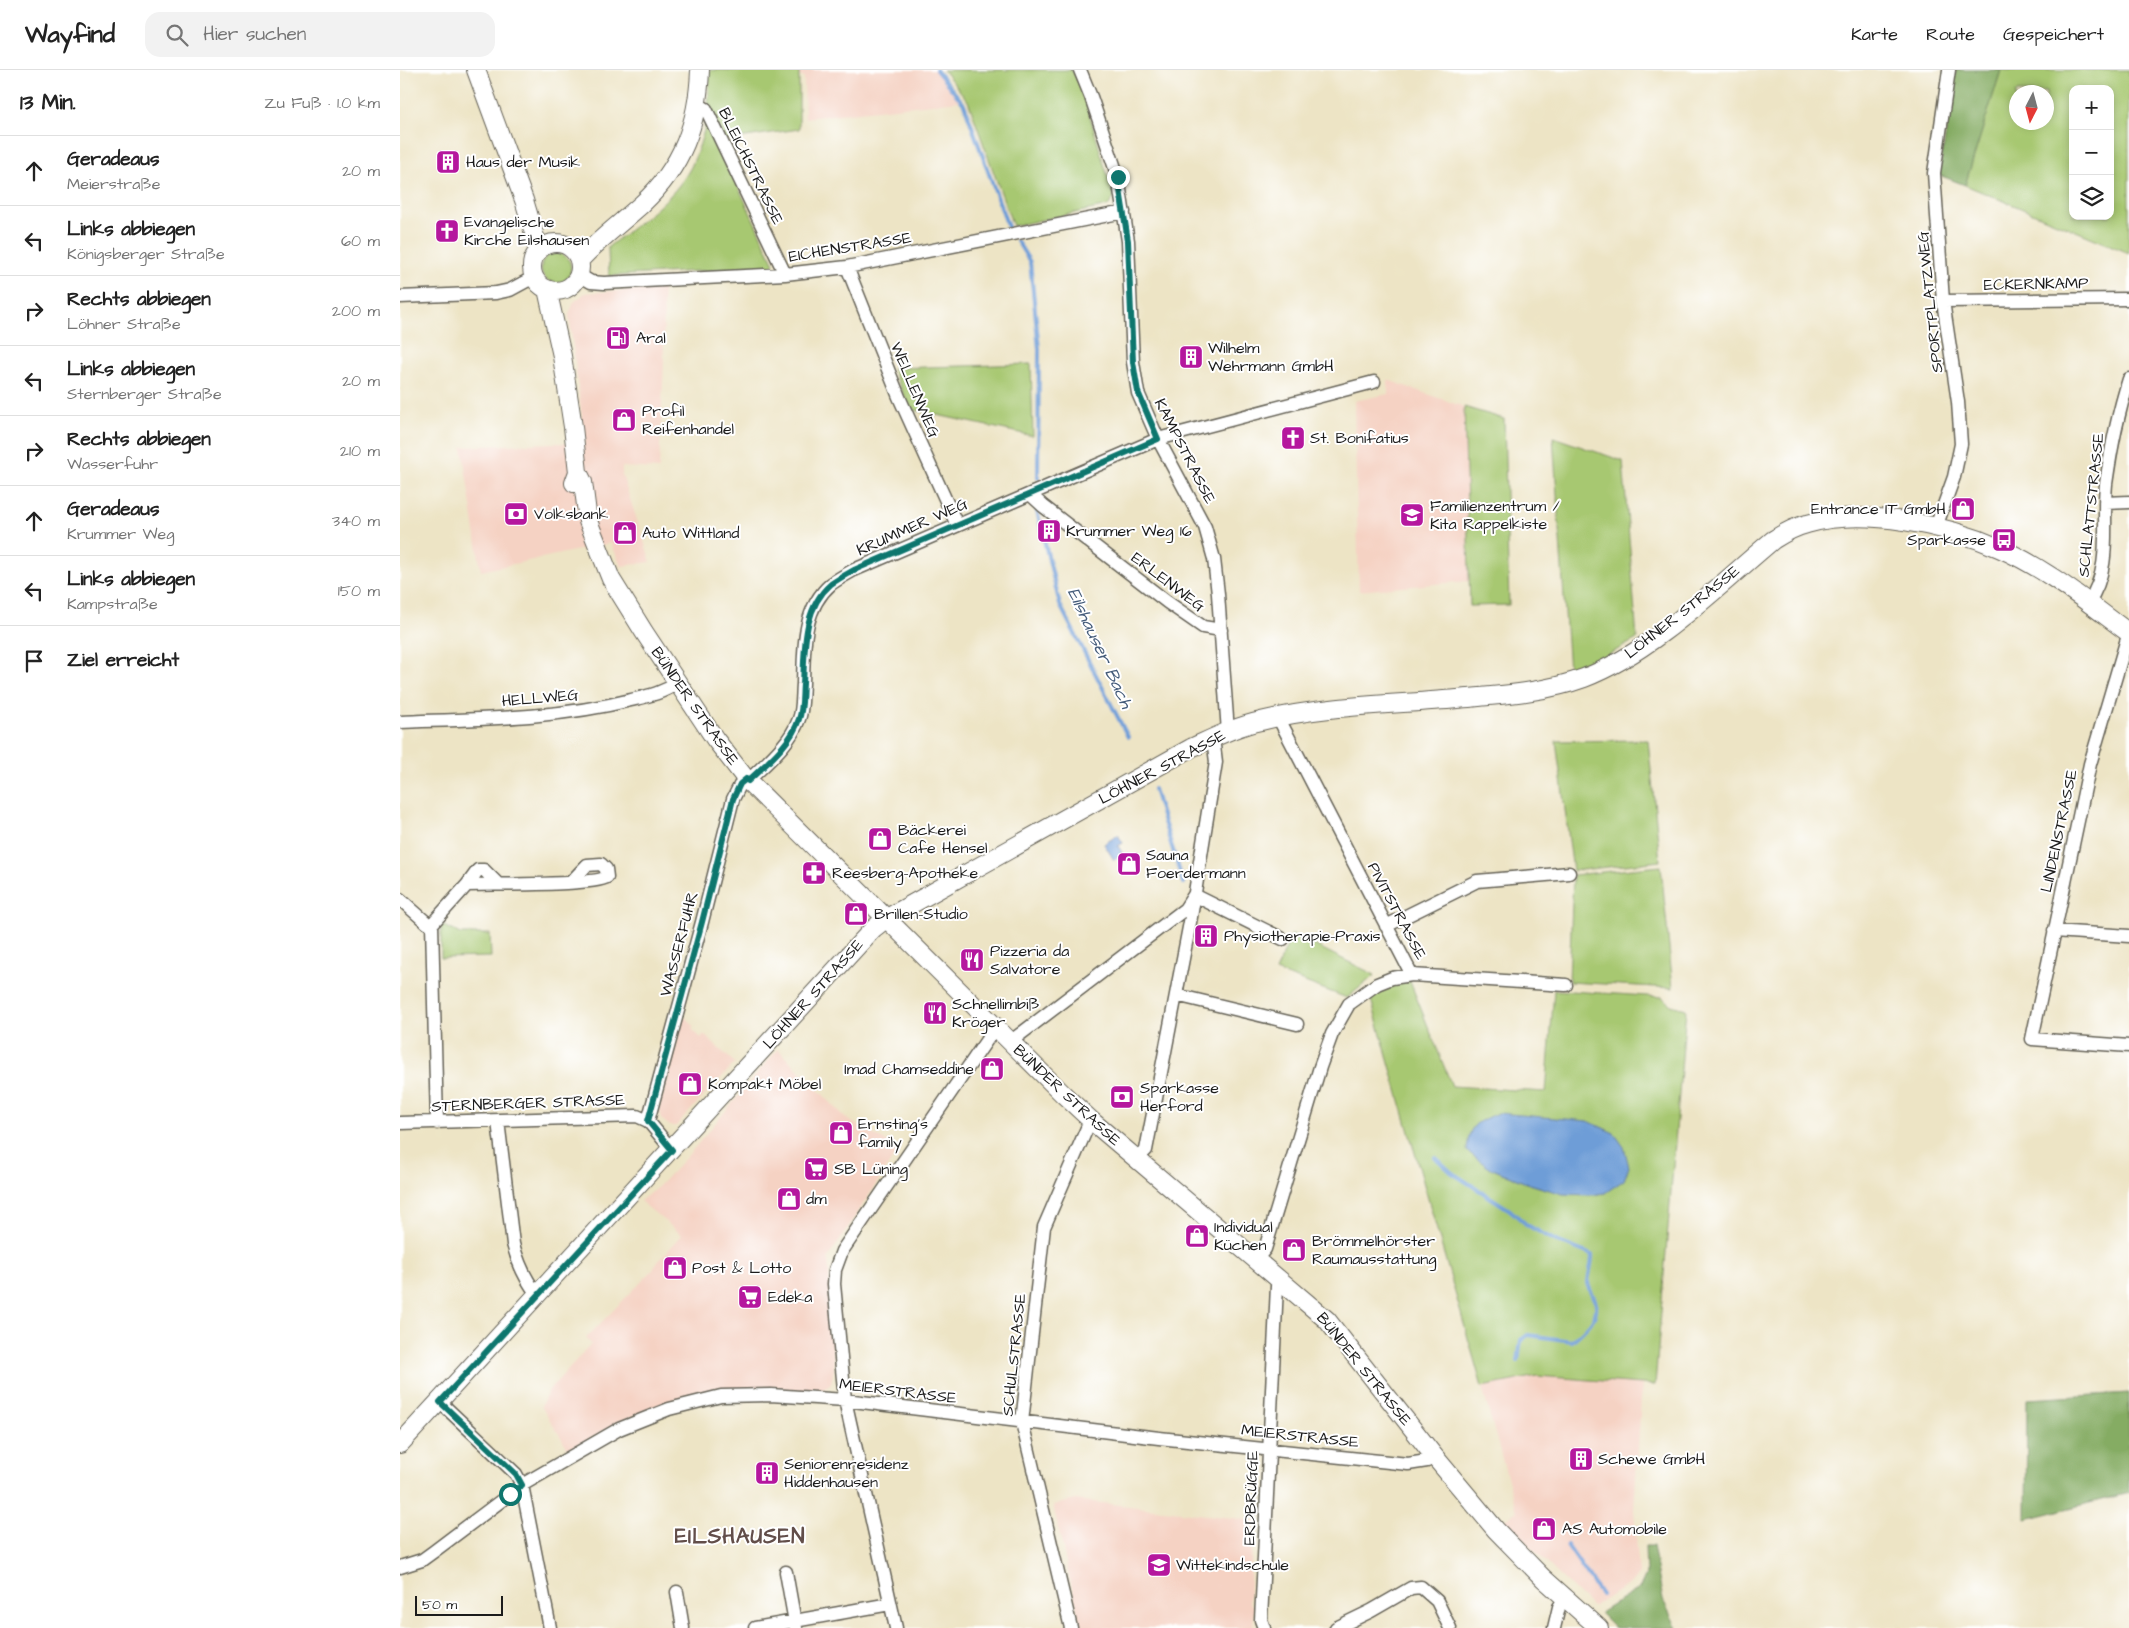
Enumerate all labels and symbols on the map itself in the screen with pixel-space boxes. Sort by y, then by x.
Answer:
north arrow [2009,85,2054,130]
street label: BLEICHSTRASSE [713,104,789,229]
building icon: Haus der Musik [435,149,461,175]
place label: Haus der Musik [466,151,580,173]
route end [1107,166,1130,189]
place label: Evangelische Kirche Eilshausen [464,211,589,251]
church icon: Evangelische Kirche Eilshausen [434,218,460,244]
street label: EICHENSTRASSE [787,226,914,268]
street label: SPORTPLATZWEG [1912,230,1948,374]
street label: ECKERNKAMP [1983,272,2089,296]
fuel station icon: Aral [605,325,631,351]
place label: Aral [636,327,666,349]
place label: Wilhelm Wehrmann GmbH [1208,337,1334,377]
street label: WELLENWEG [885,339,945,441]
building icon: Wilhelm Wehrmann GmbH [1178,344,1204,370]
street label: KAMPSTRASSE [1149,395,1221,508]
place label: Profil Reifenhandel [642,400,734,440]
shop icon: Profil Reifenhandel [611,407,637,433]
church icon: St. Bonifatius [1280,425,1306,451]
place label: St. Bonifatius [1310,427,1409,449]
street label: SCHLATTSTRASSE [2073,431,2110,578]
street label: KRUMMER WEG [853,493,971,561]
place label: Familienzentrum / Kita Rappelkiste [1430,495,1560,535]
shop icon: Entrance IT GmbH [1950,496,1976,522]
place label: Entrance IT GmbH [1811,498,1946,520]
bank icon: Volksbank [503,501,529,527]
school or university icon: Familienzentrum / Kita Rappelkiste [1399,502,1425,528]
place label: Volksbank [534,503,609,525]
building icon: Krummer Weg 16 [1036,518,1062,544]
shop icon: Auto Wittland [612,520,638,546]
place label: Krummer Weg 16 [1066,520,1192,543]
place label: Auto Wittland [642,522,740,544]
bus stop icon: Sparkasse [1991,527,2017,553]
place label: Sparkasse [1907,529,1986,551]
street label: ERLENWEG [1127,547,1209,617]
street label: LÖHNER STRASSE [1620,560,1745,664]
water label: Eilshauser Bach [1061,584,1139,713]
street label: BÜNDER STRASSE [646,642,744,770]
street label: HELLWEG [501,684,579,712]
street label: LÖHNER STRASSE [1095,724,1230,810]
street label: LINDENSTRASSE [2035,767,2083,895]
place label: Bäckerei Cafe Hensel [898,819,988,859]
shop icon: Bäckerei Cafe Hensel [867,826,893,852]
place label: Sauna Foerdermann [1146,844,1246,884]
shop icon: Sauna Foerdermann [1116,851,1142,877]
street label: PIVITSTRASSE [1362,859,1432,964]
pharmacy icon: Reesberg-Apotheke [801,860,827,886]
place label: Reesberg-Apotheke [832,862,978,885]
street label: WASSERFUHR [654,889,704,999]
shop icon: Brillen-Studio [843,901,869,927]
place label: Brillen-Studio [874,903,968,925]
building icon: Physiotherapie-Praxis [1193,923,1219,949]
place label: Physiotherapie-Praxis [1224,925,1380,948]
street label: LÖHNER STRASSE [758,934,869,1054]
place label: Pizzeria da Salvatore [990,940,1069,980]
restaurant icon: Pizzeria da Salvatore [959,947,985,973]
place label: Schnellimbiß Kröger [952,993,1040,1034]
restaurant icon: Schnellimbiß Kröger [922,1000,948,1026]
street label: BÜNDER STRASSE [1008,1039,1126,1151]
shop icon: Imad Chamseddine [979,1056,1005,1082]
place label: Imad Chamseddine [844,1058,974,1080]
shop icon: Kompakt Möbel [677,1071,703,1097]
place label: Kompakt Möbel [708,1073,821,1095]
place label: Sparkasse Herford [1140,1077,1219,1117]
bank icon: Sparkasse Herford [1109,1084,1135,1110]
street label: STERNBERGER STRASSE [431,1089,626,1117]
place label: Ernsting's family [858,1113,928,1154]
shop icon: Ernsting's family [828,1120,854,1146]
supermarket icon: SB Lüning [803,1156,829,1182]
place label: SB Lüning [834,1158,908,1181]
shop icon: dm [776,1186,802,1212]
place label: dm [806,1188,827,1210]
place label: Individual Küchen [1214,1216,1273,1256]
shop icon: Individual Küchen [1184,1223,1210,1249]
place label: Brömmelhörster Raumausstattung [1312,1230,1436,1271]
shop icon: Brömmelhörster Raumausstattung [1281,1237,1307,1263]
shop icon: Post & Lotto [662,1255,688,1281]
place label: Post & Lotto [692,1257,791,1279]
supermarket icon: Edeka [737,1284,763,1310]
place label: Edeka [768,1286,812,1308]
street label: SCHULSTRASSE [997,1292,1031,1417]
street label: BÜNDER STRASSE [1311,1308,1417,1431]
street label: MEIERSTRASSE [838,1373,958,1409]
street label: MEIERSTRASSE [1240,1419,1360,1453]
building icon: Schewe GmbH [1568,1446,1594,1472]
place label: Schewe GmbH [1598,1448,1706,1470]
street label: ERDBRÜGGE [1238,1450,1264,1546]
place label: Seniorenresidenz Hiddenhausen [784,1453,909,1493]
building icon: Seniorenresidenz Hiddenhausen [754,1460,780,1486]
route start [499,1483,522,1506]
shop icon: AS Automobile [1531,1516,1557,1542]
place label: AS Automobile [1562,1518,1667,1540]
district label: EILSHAUSEN [675,1522,805,1551]
school or university icon: Wittekindschule [1146,1552,1172,1578]
place label: Wittekindschule [1176,1554,1289,1576]
scale bar [415,1593,502,1616]

